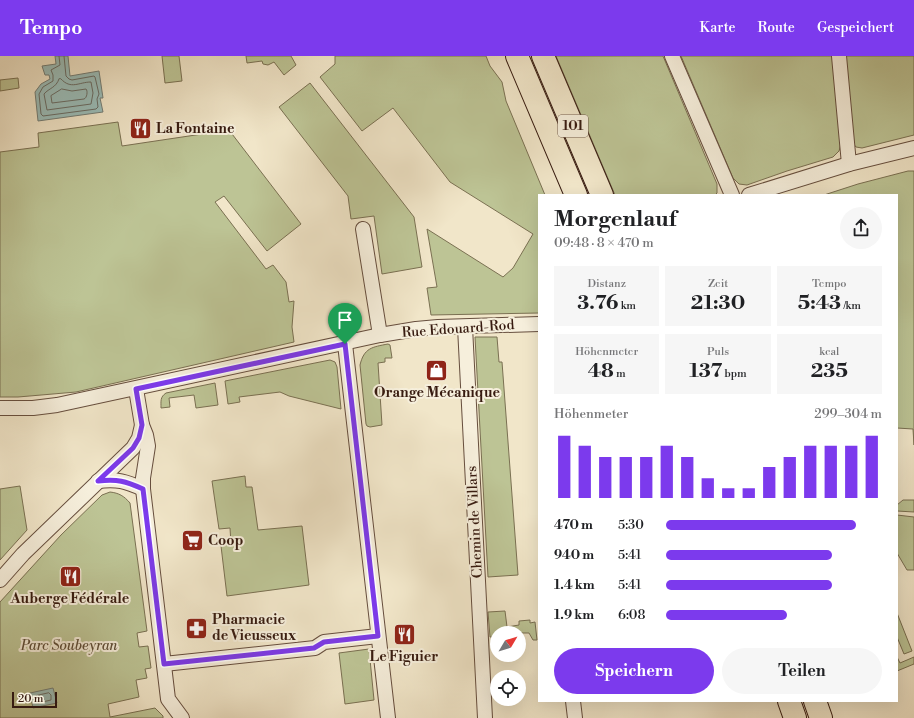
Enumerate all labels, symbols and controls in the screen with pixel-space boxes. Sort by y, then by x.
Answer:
text: Tempo [20,16,82,40]
text: Karte [699,19,736,37]
text: Route [758,19,795,37]
text: Gespeichert [817,19,894,37]
road number: 101 [558,115,588,137]
restaurant icon: La Fontaine [127,116,153,142]
place label: La Fontaine [156,120,235,138]
text: Morgenlauf [554,206,676,233]
button: share [840,207,882,249]
text: 09:48 · 8 × 470 m [554,235,654,251]
text: Distanz [587,277,626,291]
text: Zeit [708,277,728,291]
text: Tempo [812,277,847,291]
text: 3.76 [577,291,618,316]
text: 21:30 [691,291,745,316]
text: 5:43 [798,291,841,316]
text: km [618,299,636,313]
text: /km [841,299,861,313]
pin [328,303,362,344]
icon: arrive [334,309,356,331]
street label: Rue Edouard-Rod [401,316,515,342]
text: Höhenmeter [575,345,638,359]
text: Puls [707,345,729,359]
text: kcal [819,345,839,359]
shop icon: Orange Mécanique [424,358,450,384]
text: 48 [588,359,614,384]
text: 137 [689,359,722,384]
text: 235 [811,359,848,384]
text: m [614,367,626,381]
text: bpm [722,367,747,381]
place label: Orange Mécanique [374,384,501,402]
text: Höhenmeter [554,406,628,422]
text: 299–304 m [814,406,882,422]
street label: Chemin de Villars [463,465,487,579]
text: 470 m [554,517,593,533]
text: 5:30 [618,517,644,533]
supermarket icon: Coop [180,528,206,554]
place label: Coop [208,532,243,550]
text: 940 m [554,547,594,563]
text: 5:41 [618,547,641,563]
restaurant icon: Auberge Fédérale [57,564,83,590]
text: 1.4 km [554,577,595,593]
text: 5:41 [618,577,641,593]
place label: Auberge Fédérale [10,590,130,608]
text: 1.9 km [554,607,594,623]
text: 6:08 [618,607,645,623]
place label: Pharmacie de Vieusseux [212,611,297,645]
pharmacy icon: Pharmacie de Vieusseux [184,615,210,641]
restaurant icon: Le Figuier [391,622,417,648]
north arrow [490,626,526,662]
map controls [490,626,526,706]
park label: Parc Soubeyran [20,637,117,655]
place label: Le Figuier [370,648,438,666]
button: Speichern [554,648,714,694]
button: Teilen [722,648,882,694]
button: locate [490,670,526,706]
scale bar [12,690,57,709]
text: 20 m [18,692,43,706]

